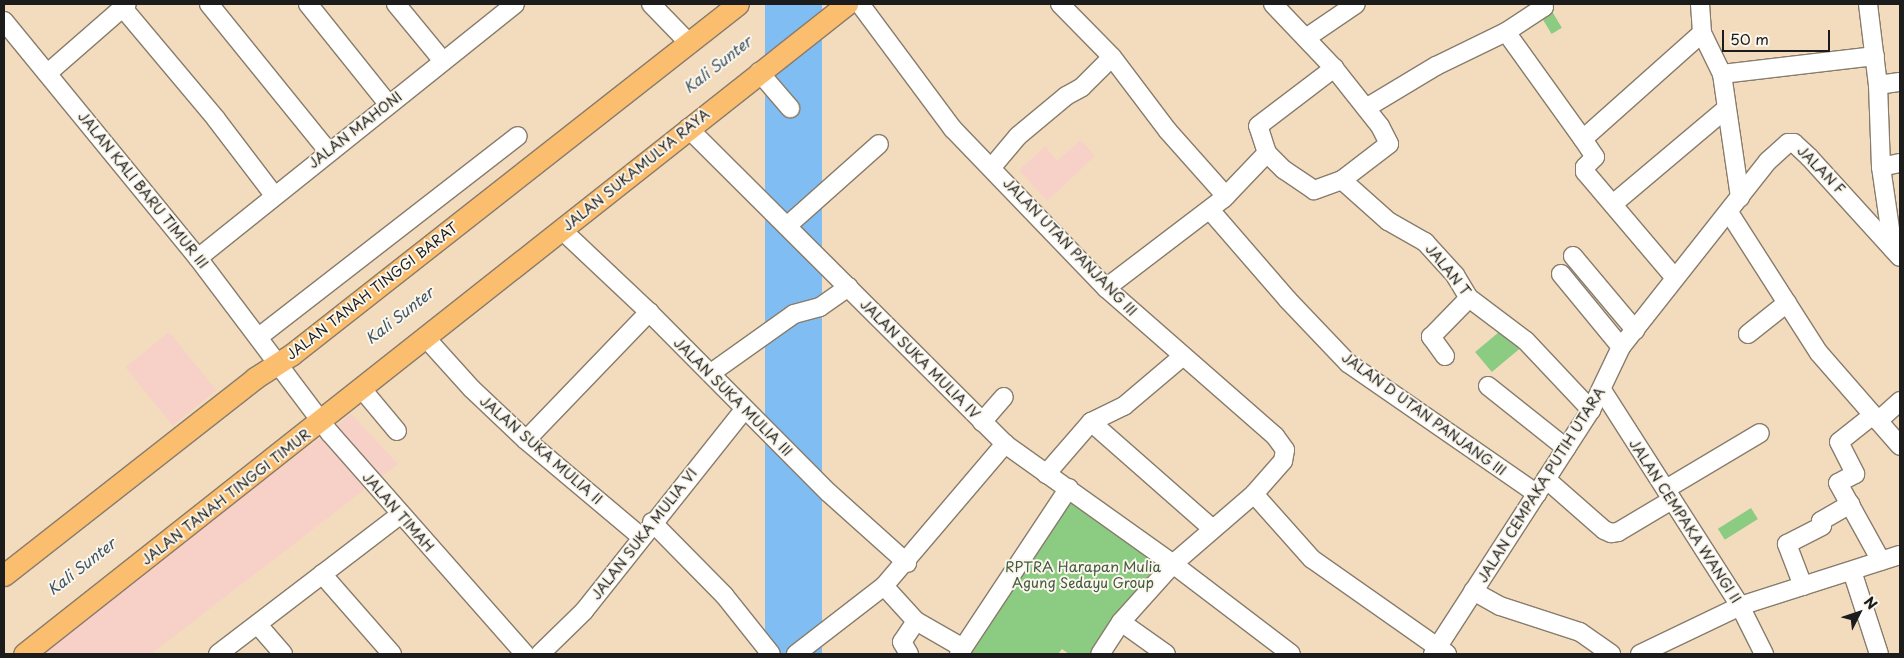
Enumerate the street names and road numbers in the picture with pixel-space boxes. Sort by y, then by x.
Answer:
street label: JALAN MAHONI [305,88,405,172]
street label: JALAN SUKAMULYA RAYA [559,105,713,235]
street label: JALAN KALI BARU TIMUR III [74,107,212,273]
street label: JALAN F [1794,142,1848,198]
street label: JALAN UTAN PANJANG III [1000,175,1140,319]
street label: JALAN TANAH TINGGI BARAT [282,218,462,364]
street label: JALAN T [1422,241,1474,299]
street label: JALAN SUKA MULIA IV [857,296,983,422]
street label: JALAN SUKA MULIA III [670,334,796,460]
street label: JALAN D UTAN PANJANG III [1338,348,1510,480]
street label: JALAN CEMPAKA PUTIH UTARA [1474,384,1608,586]
street label: JALAN SUKA MULIA II [476,392,606,508]
street label: JALAN TANAH TINGGI TIMUR [137,425,315,569]
street label: JALAN CEMPAKA WANGI II [1625,435,1745,607]
street label: JALAN SUKA MULIA VI [587,465,701,603]
street label: JALAN TIMAH [359,469,437,555]

